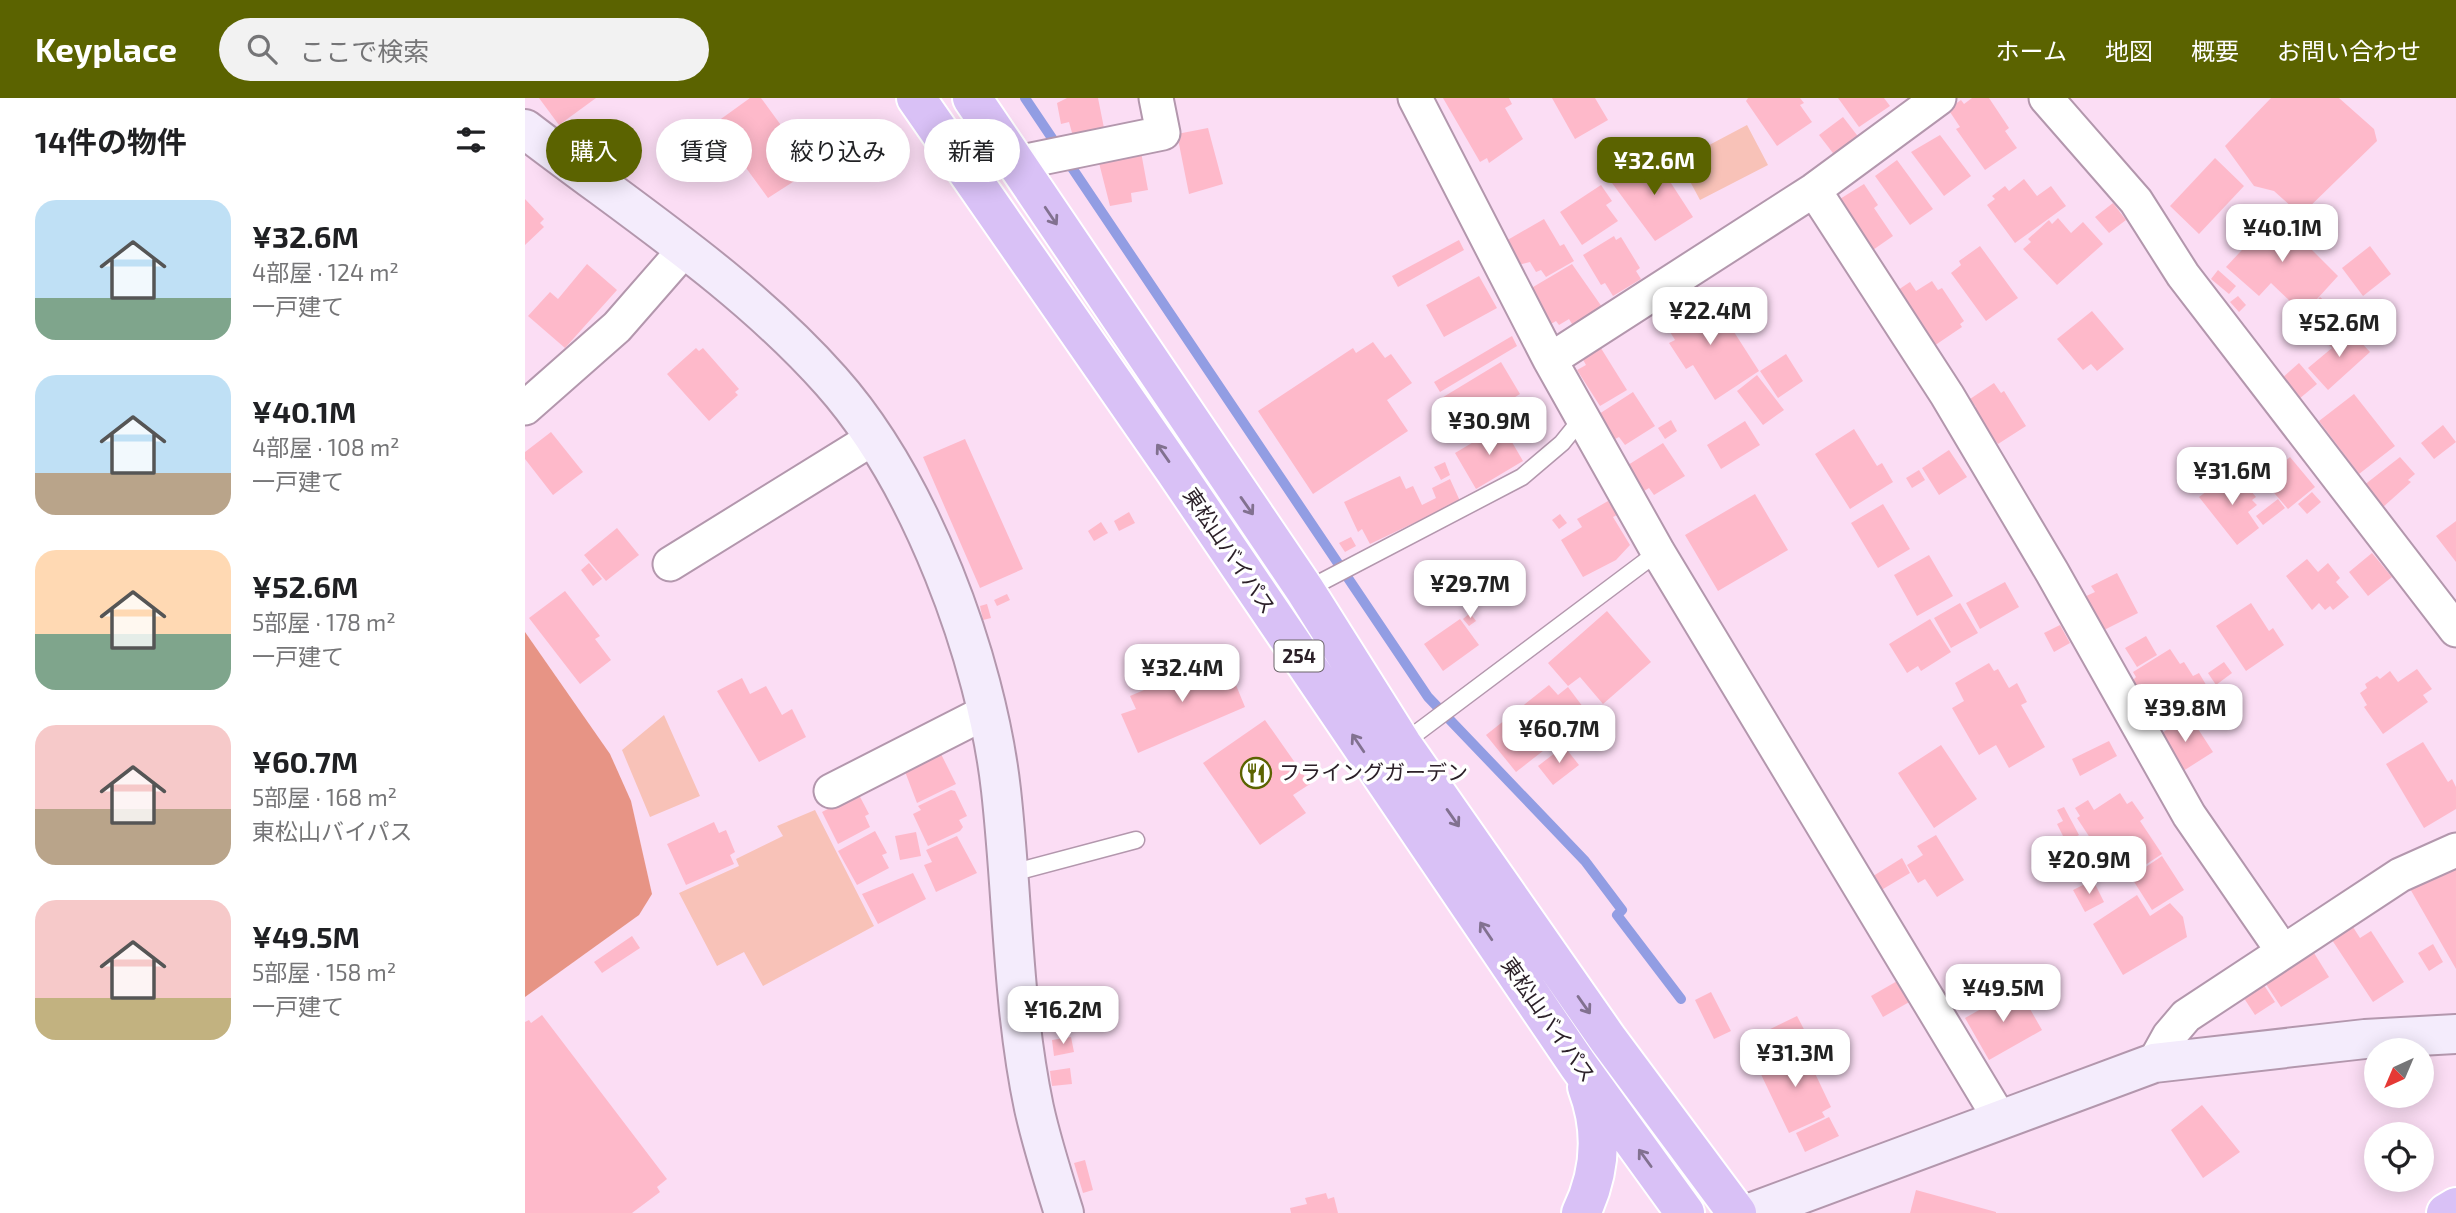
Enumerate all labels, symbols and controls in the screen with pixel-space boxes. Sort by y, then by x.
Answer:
search box [219,18,709,81]
text: Keyplace [35,29,177,69]
icon: search [243,30,281,68]
text: ここで検索 [299,35,429,66]
text: ホーム [1996,36,2067,65]
text: 地図 [2105,36,2153,65]
text: 概要 [2191,36,2239,65]
text: お問い合わせ [2277,36,2421,65]
chip: 購入 [546,119,642,182]
chip: 賃貸 [656,119,752,182]
chip: 絞り込み [766,119,910,182]
chip: 新着 [924,119,1020,182]
icon: filters [452,121,490,159]
text: 14件の物件 [35,123,187,159]
pin: ¥32.6M [1597,138,1711,197]
text: ¥32.6M [1613,146,1695,174]
pin: ¥40.1M [2225,204,2339,264]
one-way arrow [1045,205,1059,225]
text: ¥40.1M [2242,213,2322,241]
text: ¥32.6M [252,218,359,254]
icon: home [91,228,175,312]
text: 4部屋 · 124 m² [252,258,399,286]
pin: ¥22.4M [1653,288,1767,347]
text: 一戸建て [252,292,344,320]
text: ¥22.4M [1668,296,1752,324]
pin: ¥52.6M [2282,300,2396,359]
text: ¥52.6M [2298,308,2380,336]
text: ¥40.1M [252,393,356,429]
pin: ¥30.9M [1432,398,1546,457]
icon: home [91,403,175,487]
text: ¥30.9M [1447,406,1531,434]
text: 4部屋 · 108 m² [252,433,400,461]
one-way arrow [1156,444,1170,463]
pin: ¥31.6M [2175,448,2289,507]
text: ¥31.6M [2193,456,2271,484]
text: 一戸建て [252,467,344,495]
street label: 東松山バイパス [1179,482,1282,618]
one-way arrow [1240,496,1254,515]
pin: ¥29.7M [1413,560,1527,620]
text: ¥52.6M [252,568,358,604]
text: ¥29.7M [1430,569,1510,597]
icon: home [91,578,175,662]
text: 5部屋 · 178 m² [252,608,396,636]
road number: 254 [1275,640,1323,671]
text: 一戸建て [252,642,344,670]
pin: ¥32.4M [1125,644,1239,704]
text: ¥32.4M [1141,653,1223,681]
pin: ¥39.8M [2128,684,2242,744]
text: ¥39.8M [2144,693,2226,721]
pin: ¥60.7M [1502,706,1616,765]
text: ¥60.7M [1518,714,1600,742]
one-way arrow [1350,734,1364,754]
text: ¥60.7M [252,743,358,779]
icon: home [91,753,175,837]
restaurant icon: フライングガーデン [1239,756,1273,790]
place label: フライングガーデン [1279,759,1468,784]
text: 5部屋 · 168 m² [252,783,397,811]
one-way arrow [1446,808,1460,827]
text: 東松山バイパス [252,817,413,845]
pin: ¥20.9M [2032,836,2146,896]
text: ¥20.9M [2047,845,2131,873]
text: ¥49.5M [252,918,360,954]
one-way arrow [1479,922,1493,941]
icon: home [91,928,175,1012]
street label: 東松山バイパス [1497,952,1602,1086]
text: 5部屋 · 158 m² [252,958,396,986]
pin: ¥49.5M [1946,964,2060,1024]
text: ¥49.5M [1962,973,2044,1001]
pin: ¥16.2M [1006,986,1120,1046]
text: 一戸建て [252,992,344,1020]
text: ¥16.2M [1024,995,1102,1023]
one-way arrow [1577,995,1591,1014]
pin: ¥31.3M [1738,1030,1852,1089]
text: ¥31.3M [1756,1038,1834,1066]
north arrow [2364,1038,2434,1108]
map controls [2364,1038,2434,1192]
button: locate [2364,1122,2434,1192]
one-way arrow [1638,1149,1652,1168]

